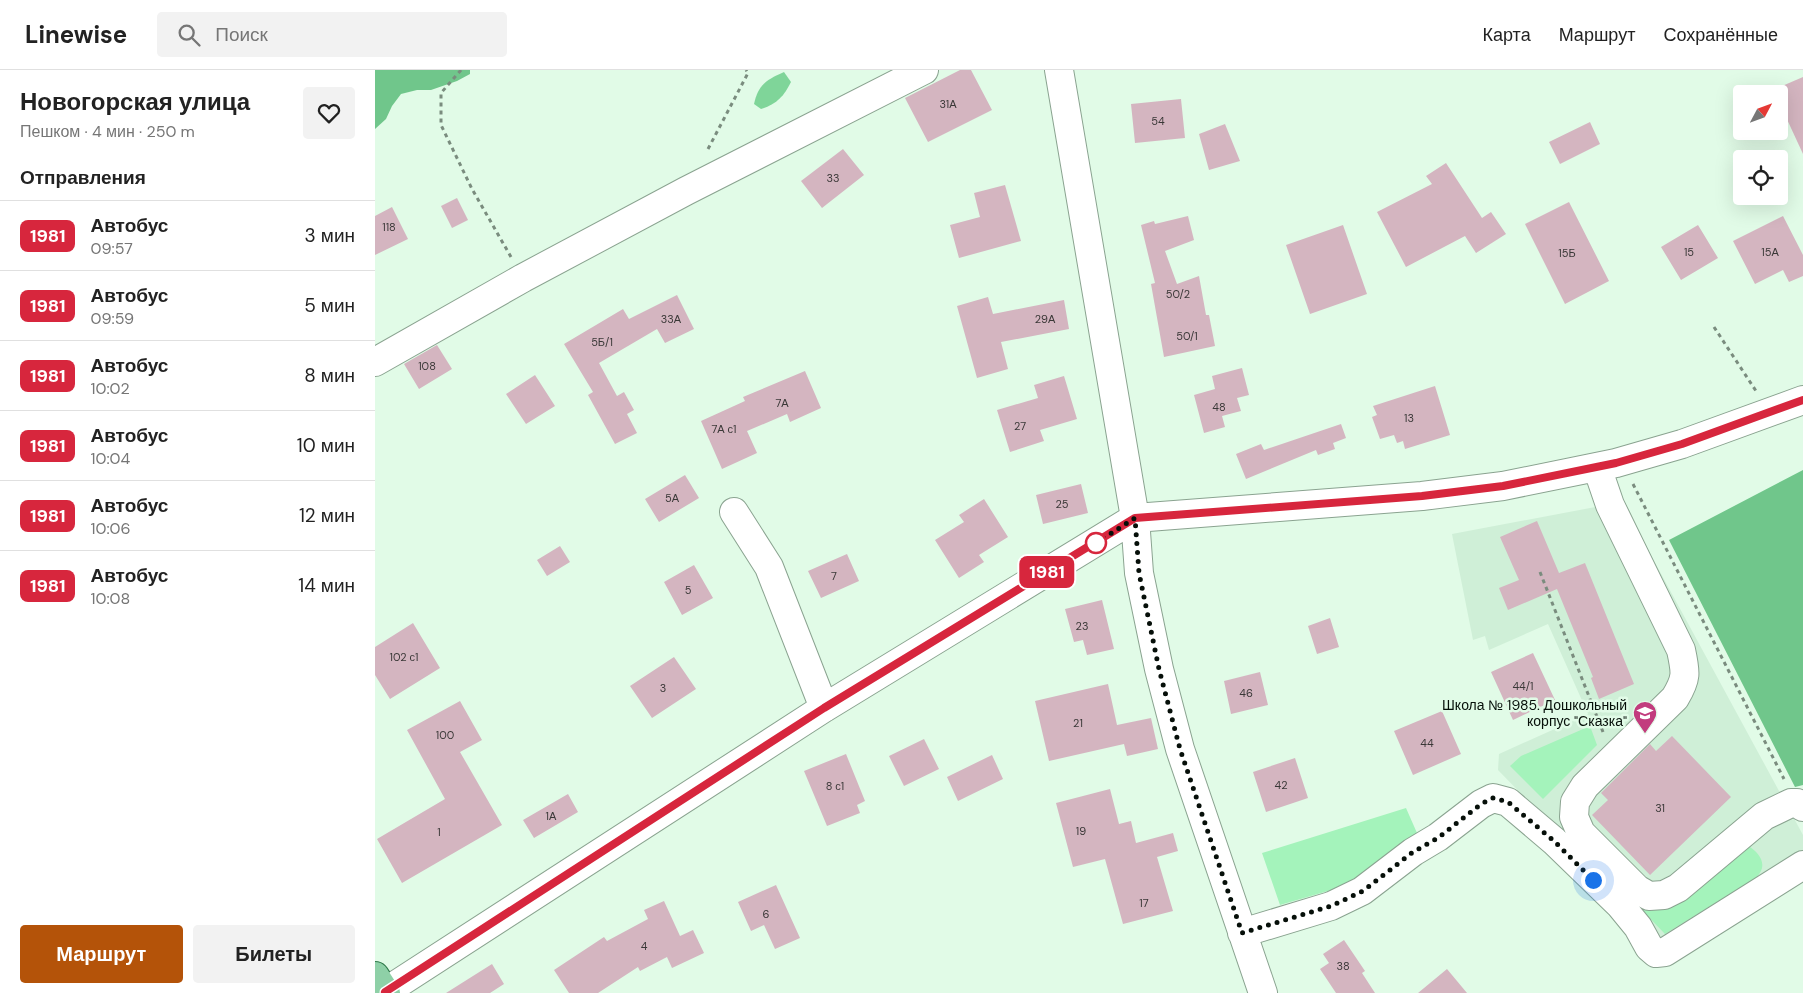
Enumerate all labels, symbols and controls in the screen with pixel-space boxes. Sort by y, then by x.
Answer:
search box [157,12,507,57]
text: Linewise [25,19,127,50]
icon: search [175,21,203,49]
text: Поиск [215,22,268,47]
text: Карта [1483,23,1531,47]
text: Маршрут [1559,23,1635,47]
text: Сохранённые [1663,23,1778,47]
north arrow [1733,85,1787,140]
map controls [1733,85,1788,205]
text: Новогорская улица [20,86,250,117]
button: heart [303,87,355,139]
house number: 31А [939,97,957,111]
house number: 54 [1151,114,1165,128]
text: Пешком · 4 мин · 250 m [20,121,195,142]
button: locate [1733,150,1788,205]
text: Отправления [20,165,146,190]
house number: 33 [826,171,840,185]
text: Автобус [90,213,168,238]
house number: 118 [382,220,396,234]
text: 3 мин [305,223,355,248]
text: 1981 [30,224,65,248]
text: 09:57 [90,238,133,259]
house number: 15 [1684,245,1694,259]
house number: 15А [1761,245,1779,259]
house number: 15Б [1558,246,1576,260]
text: Автобус [90,283,168,308]
house number: 50/2 [1166,287,1190,301]
text: 5 мин [304,293,355,318]
text: 1981 [30,294,65,318]
text: 09:59 [90,308,134,329]
house number: 33А [661,312,682,326]
house number: 29А [1035,312,1056,326]
house number: 50/1 [1176,329,1198,343]
house number: 5Б/1 [591,335,613,349]
text: Автобус [90,353,168,378]
house number: 108 [418,359,436,373]
text: 8 мин [304,363,355,388]
text: 1981 [30,364,65,388]
text: 10:02 [90,378,130,399]
house number: 7А [775,396,789,410]
house number: 48 [1212,400,1226,414]
house number: 13 [1404,411,1414,425]
house number: 27 [1014,419,1026,433]
house number: 7А с1 [711,422,737,436]
text: Автобус [90,423,168,448]
text: 10 мин [297,433,355,458]
text: 1981 [30,434,65,458]
text: 10:04 [90,448,130,469]
house number: 5А [665,491,680,505]
text: Автобус [90,493,168,518]
house number: 25 [1055,497,1069,511]
text: 12 мин [299,503,355,528]
text: 1981 [30,504,65,528]
text: 10:06 [90,518,131,539]
unlabelled marker [1085,532,1107,554]
line badge: 1981 [1012,556,1082,588]
text: 1981 [1029,560,1065,584]
text: Автобус [90,563,168,588]
house number: 7 [831,569,837,583]
text: 14 мин [298,573,355,598]
text: 1981 [30,574,65,598]
house number: 5 [685,583,692,597]
text: 10:08 [90,588,130,609]
house number: 23 [1076,619,1088,633]
house number: 102 с1 [389,650,419,664]
house number: 44/1 [1512,679,1534,693]
house number: 3 [660,681,666,695]
house number: 46 [1239,686,1253,700]
place label: Школа № 1985. Дошкольный корпус "Сказка" [1442,696,1627,730]
school or university icon: Школа № 1985. Дошкольный корпус "Сказка" [1632,700,1658,734]
house number: 21 [1073,716,1083,730]
house number: 100 [436,728,454,742]
house number: 44 [1420,736,1434,750]
house number: 42 [1274,778,1288,792]
house number: 8 с1 [826,779,844,793]
house number: 31 [1655,801,1665,815]
house number: 1А [546,809,557,823]
house number: 19 [1076,824,1086,838]
house number: 1 [437,825,441,839]
your location [1581,868,1606,893]
house number: 17 [1139,896,1149,910]
house number: 6 [763,907,770,921]
button: Маршрут [20,925,183,983]
button: Билеты [193,925,355,983]
house number: 4 [641,939,648,953]
house number: 38 [1336,959,1350,973]

